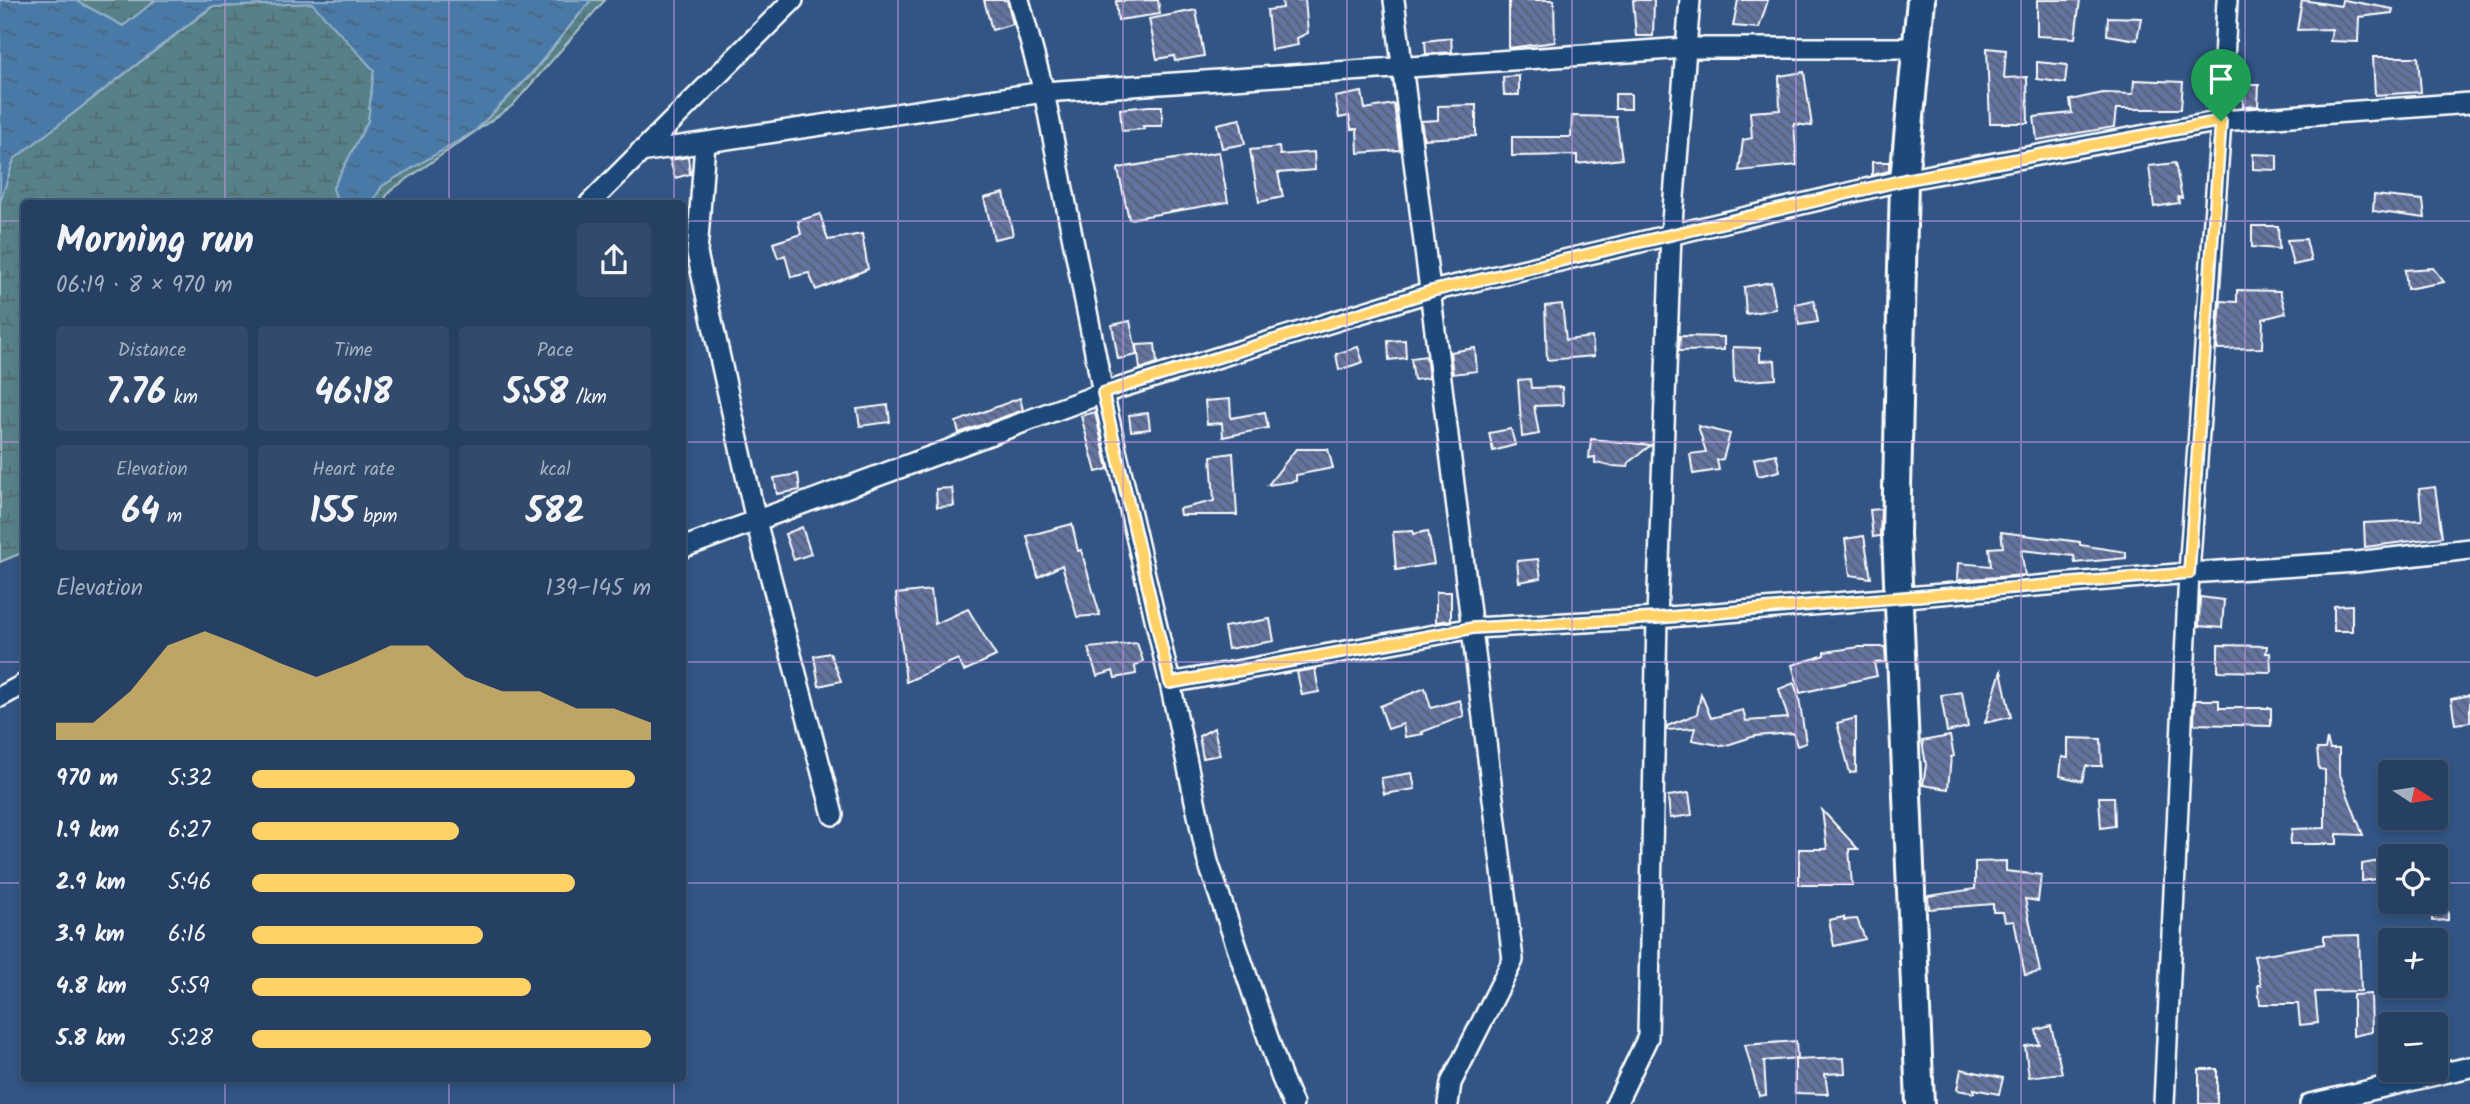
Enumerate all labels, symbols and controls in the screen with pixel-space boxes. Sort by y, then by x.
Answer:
pin [2191,49,2251,121]
icon: arrive [2202,60,2240,98]
text: Morning run [56,212,254,272]
button: share [577,223,651,297]
text: 06:19 · 8 × 970 m [56,268,233,304]
text: Distance [118,336,186,366]
text: Time [334,336,373,366]
text: Pace [537,336,573,366]
text: 7.76 [106,366,166,422]
text: 46:18 [315,366,392,422]
text: 5:58 [504,366,568,422]
text: km [166,383,198,413]
text: /km [568,383,607,413]
text: Elevation [116,455,188,485]
text: Heart rate [312,455,395,485]
text: kcal [540,455,571,485]
text: 64 [121,485,159,541]
text: 155 [310,485,356,541]
text: 582 [526,485,585,541]
text: m [159,502,182,532]
text: bpm [356,502,397,532]
text: Elevation [56,571,143,607]
text: 139–145 m [546,571,651,607]
north arrow [2378,760,2448,830]
map controls [2378,760,2448,1082]
text: 970 m [56,761,118,797]
text: 5:32 [168,761,213,797]
text: 1.9 km [56,813,119,849]
text: 6:27 [168,813,210,849]
button: locate [2378,844,2448,914]
text: 2.9 km [56,865,126,901]
text: 5:46 [168,865,211,901]
text: 3.9 km [56,917,125,953]
text: 6:16 [168,917,206,953]
button: + [2378,928,2448,998]
text: 4.8 km [56,969,127,1005]
text: 5:59 [168,969,210,1005]
button: − [2378,1012,2448,1082]
text: 5.8 km [56,1021,126,1057]
text: 5:28 [168,1021,213,1057]

